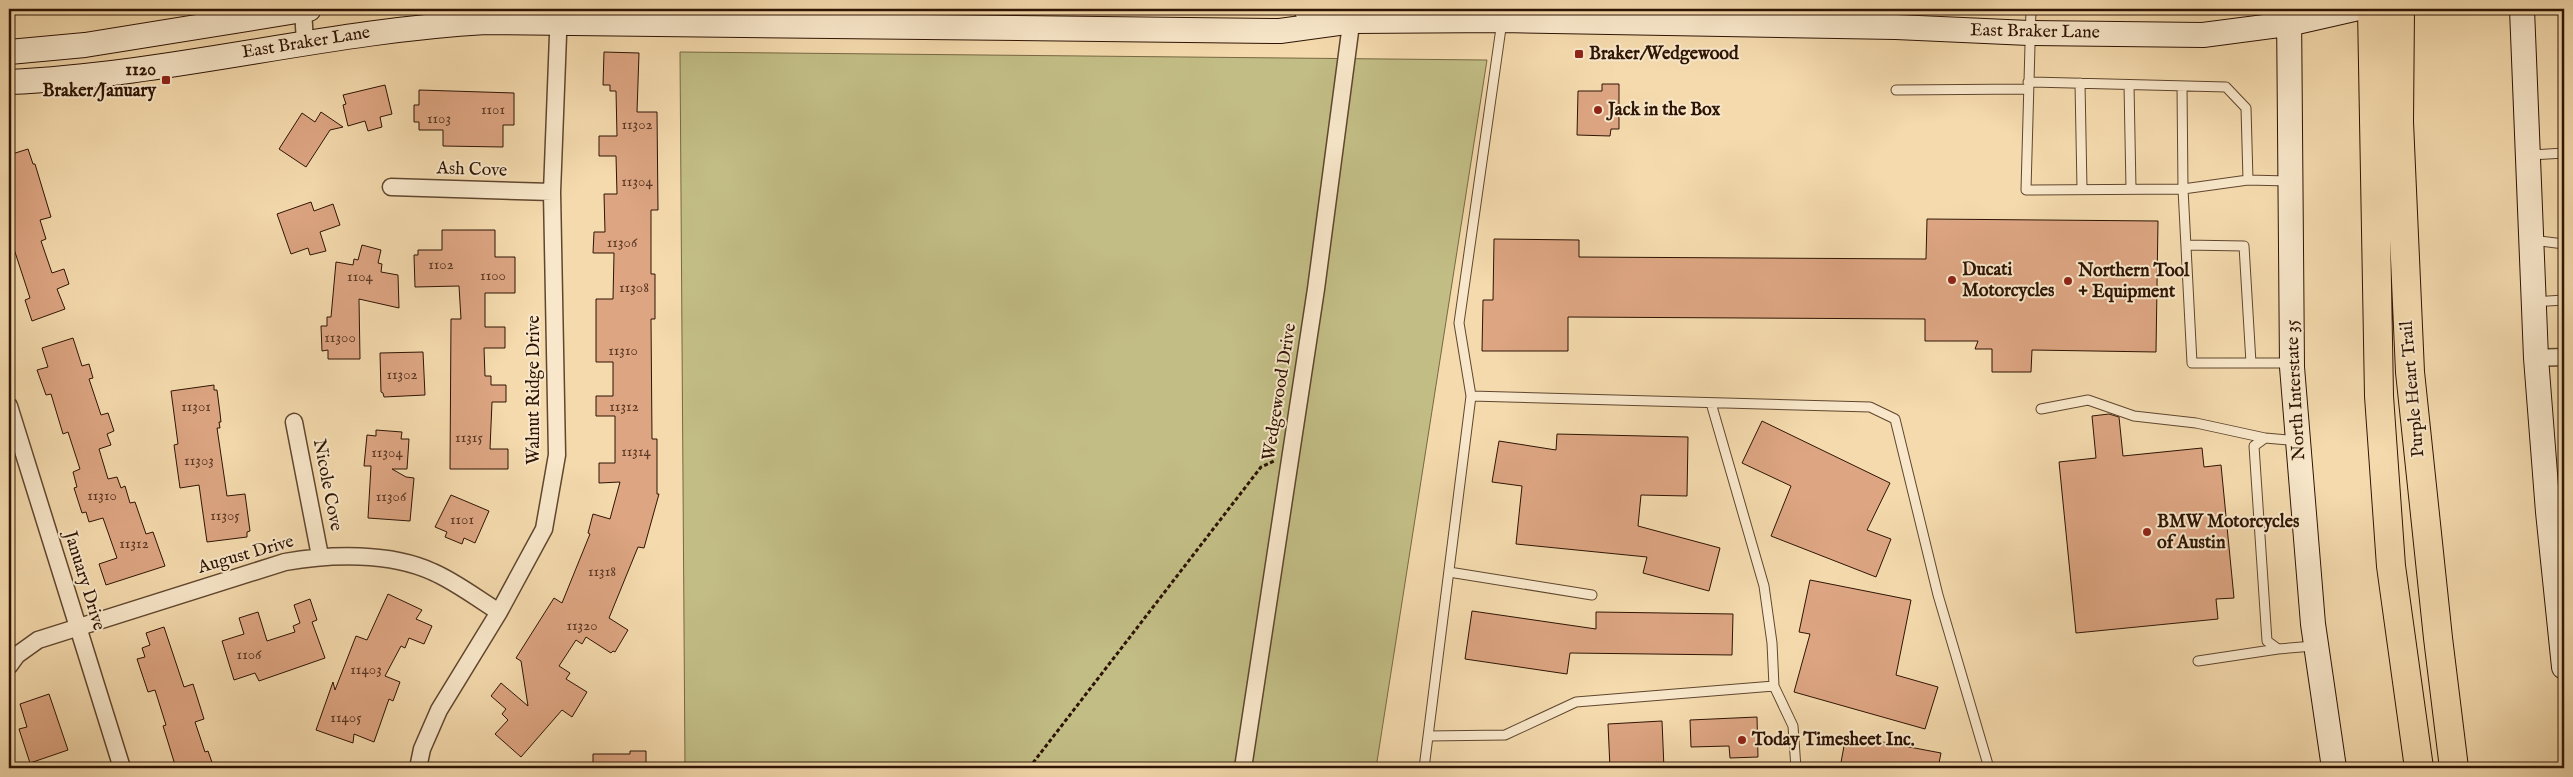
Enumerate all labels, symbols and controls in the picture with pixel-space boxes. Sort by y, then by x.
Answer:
street label: East Braker Lane [1970,19,2100,45]
street label: East Braker Lane [240,21,372,65]
place label: Braker/Wedgewood [1589,43,1739,66]
marker: Braker/Wedgewood [1573,48,1585,60]
place label: 1120 Braker/January [42,59,157,103]
marker: 1120 Braker/January [160,74,172,86]
place label: Jack in the Box [1606,99,1721,122]
house number: 1101 [481,100,505,119]
marker: Jack in the Box [1592,104,1604,116]
house number: 1103 [427,109,451,128]
house number: 11302 [621,115,653,134]
street label: Ash Cove [435,157,508,183]
house number: 11304 [621,172,653,191]
house number: 11306 [607,233,638,252]
house number: 1102 [428,255,454,274]
place label: Ducati Motorcycles [1962,259,2055,303]
place label: Northern Tool + Equipment [2077,260,2190,304]
house number: 1100 [480,266,506,285]
house number: 1104 [347,267,374,286]
marker: Ducati Motorcycles [1946,274,1958,286]
marker: Northern Tool + Equipment [2062,275,2074,287]
house number: 11308 [619,278,649,297]
street label: Walnut Ridge Drive [523,315,546,465]
street label: North Interstate 35 [2281,318,2311,461]
street label: Purple Heart Trail [2396,320,2430,458]
street label: Wedgewood Drive [1258,322,1302,462]
house number: 11300 [324,328,356,347]
house number: 11310 [608,341,638,360]
house number: 11302 [386,365,418,384]
house number: 11301 [181,397,211,416]
house number: 11312 [609,397,639,416]
house number: 11315 [455,428,483,447]
street label: Nicole Cove [307,437,347,533]
house number: 11314 [621,442,652,461]
house number: 11304 [371,443,403,462]
house number: 11303 [184,451,214,470]
house number: 11310 [87,486,117,505]
house number: 11306 [376,487,407,506]
house number: 11305 [210,506,240,525]
house number: 1101 [450,510,474,529]
place label: BMW Motorcycles of Austin [2157,511,2300,555]
marker: BMW Motorcycles of Austin [2141,526,2153,538]
street label: January Drive [57,527,110,633]
street label: August Drive [194,530,297,580]
house number: 11312 [119,534,149,553]
house number: 11318 [588,562,616,581]
house number: 11320 [566,616,598,635]
house number: 1106 [237,645,262,664]
house number: 11403 [350,660,382,679]
house number: 11405 [330,708,362,727]
place label: Today Timesheet Inc. [1751,729,1915,752]
marker: Today Timesheet Inc. [1736,734,1748,746]

